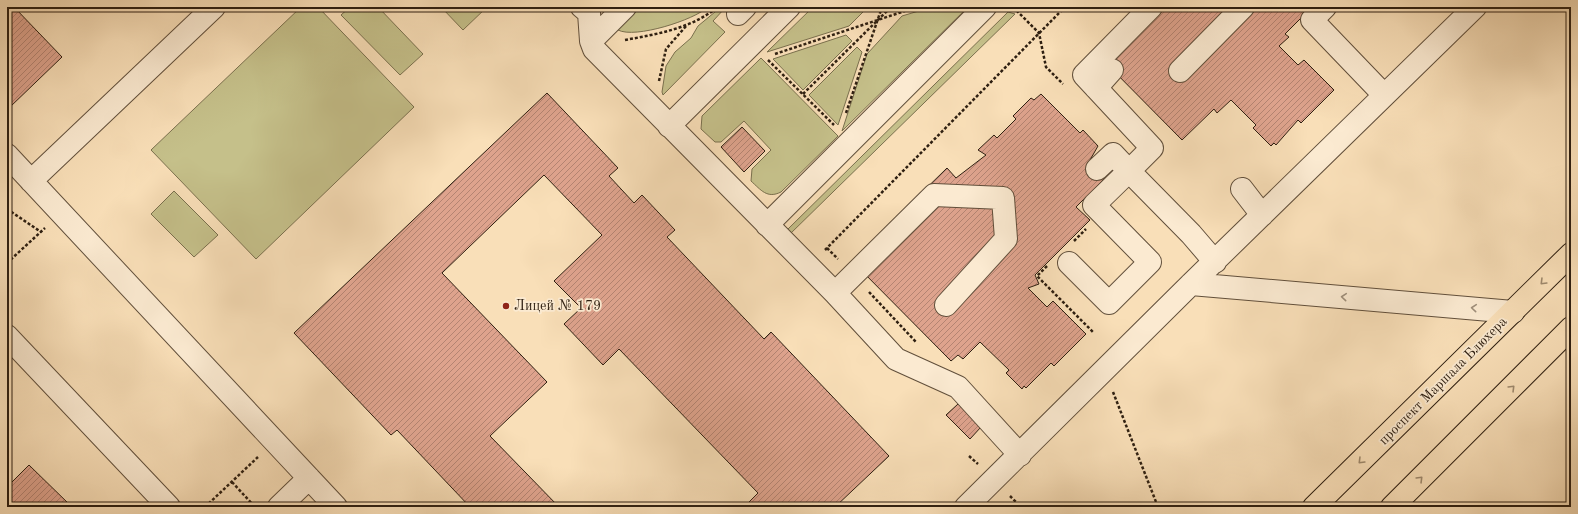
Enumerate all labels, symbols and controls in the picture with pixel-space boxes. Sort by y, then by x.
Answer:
one-way arrow [1540,277,1548,284]
one-way arrow [1341,292,1347,301]
place label: Лицей № 179 [514,299,601,313]
marker: Лицей № 179 [501,301,511,311]
one-way arrow [1471,303,1477,312]
street label: проспект Маршала Блюхера [1376,314,1510,448]
one-way arrow [1507,385,1515,392]
one-way arrow [1358,456,1366,464]
one-way arrow [1415,476,1423,484]

